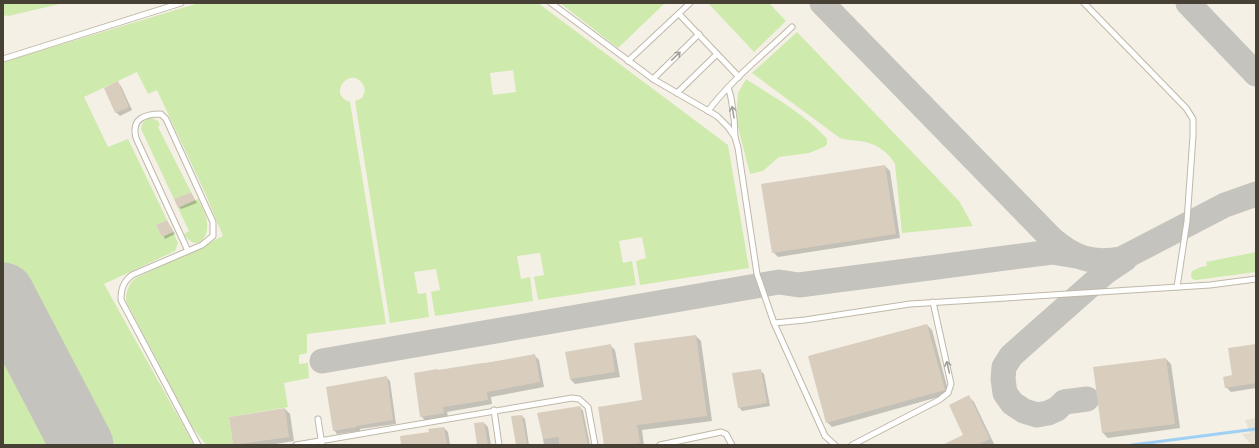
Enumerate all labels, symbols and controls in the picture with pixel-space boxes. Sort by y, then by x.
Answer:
one-way arrow [671,52,681,61]
one-way arrow [729,106,737,119]
one-way arrow [943,361,951,374]

